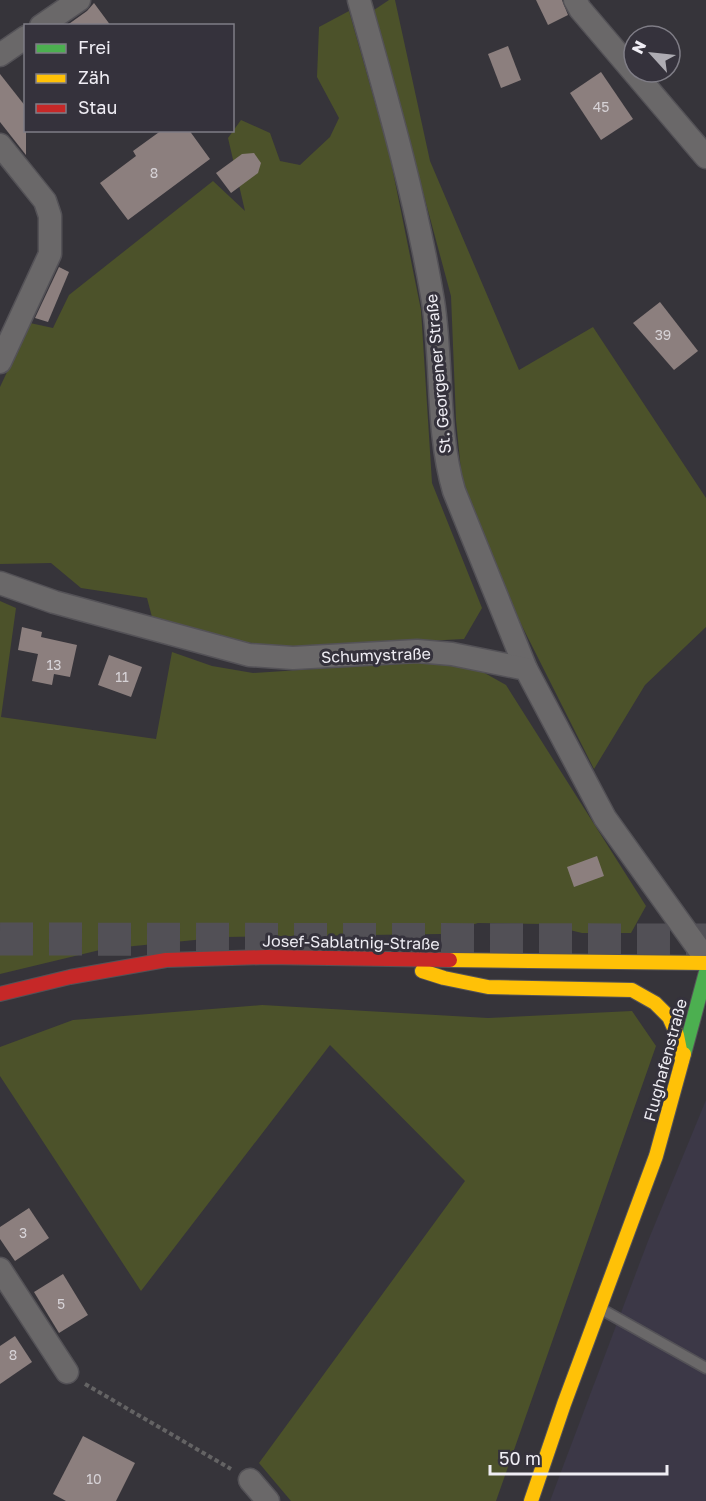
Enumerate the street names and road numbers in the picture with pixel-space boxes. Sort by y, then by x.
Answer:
street label: St. Georgener Straße [421,293,455,455]
street label: Schumystraße [321,643,431,667]
street label: Josef-Sablatnig-Straße [262,930,440,954]
street label: Flughafenstraße [639,996,691,1124]

